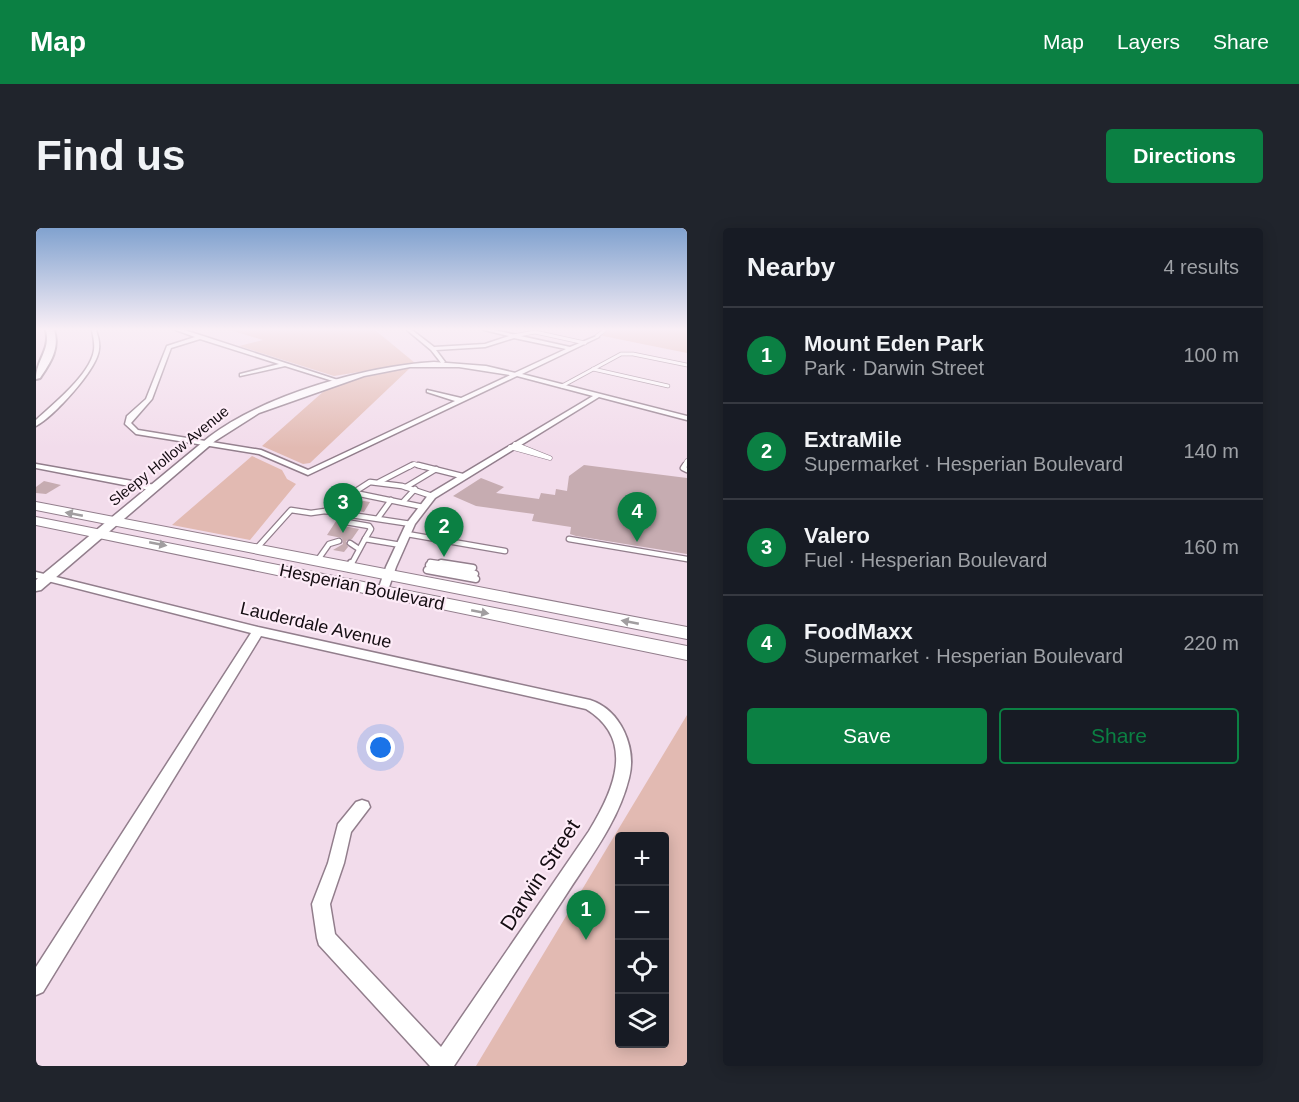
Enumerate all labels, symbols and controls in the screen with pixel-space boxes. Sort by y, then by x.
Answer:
text: Map [30,26,86,57]
text: Map [1043,30,1084,53]
text: Layers [1117,30,1180,53]
text: Share [1213,30,1269,53]
button: Directions [1106,129,1263,183]
text: Find us [36,132,185,179]
text: Nearby [747,252,835,282]
text: 4 results [1163,256,1239,278]
text: Mount Eden Park [804,331,984,356]
text: 1 [761,344,772,366]
text: 100 m [1183,344,1239,366]
text: Park · Darwin Street [804,357,984,379]
street label: Sleepy Hollow Avenue [105,402,232,509]
text: ExtraMile [804,427,902,452]
text: 2 [761,440,772,462]
text: 140 m [1183,440,1239,462]
text: Supermarket · Hesperian Boulevard [804,453,1123,475]
pin: 3 [324,484,362,533]
pin: 4 [618,492,656,542]
pin: 2 [424,508,464,557]
one-way arrow [65,509,84,518]
text: Valero [804,523,870,548]
text: 3 [761,536,772,558]
text: 160 m [1183,536,1239,558]
one-way arrow [148,540,167,550]
text: Fuel · Hesperian Boulevard [804,549,1047,571]
street label: Hesperian Boulevard [278,560,446,614]
street label: Lauderdale Avenue [238,598,394,652]
one-way arrow [471,608,490,617]
one-way arrow [620,617,639,626]
text: FoodMaxx [804,619,913,644]
text: 4 [761,632,772,654]
text: 220 m [1183,632,1239,654]
text: Supermarket · Hesperian Boulevard [804,645,1123,667]
button: Save [747,708,987,764]
button: Share [999,708,1239,764]
your location [366,733,395,762]
street label: Darwin Street [495,815,584,934]
map controls [615,832,669,1048]
button: + [615,832,669,886]
button: − [615,886,669,940]
pin: 1 [566,890,606,940]
button: locate [615,940,669,994]
button: layers [615,994,669,1048]

